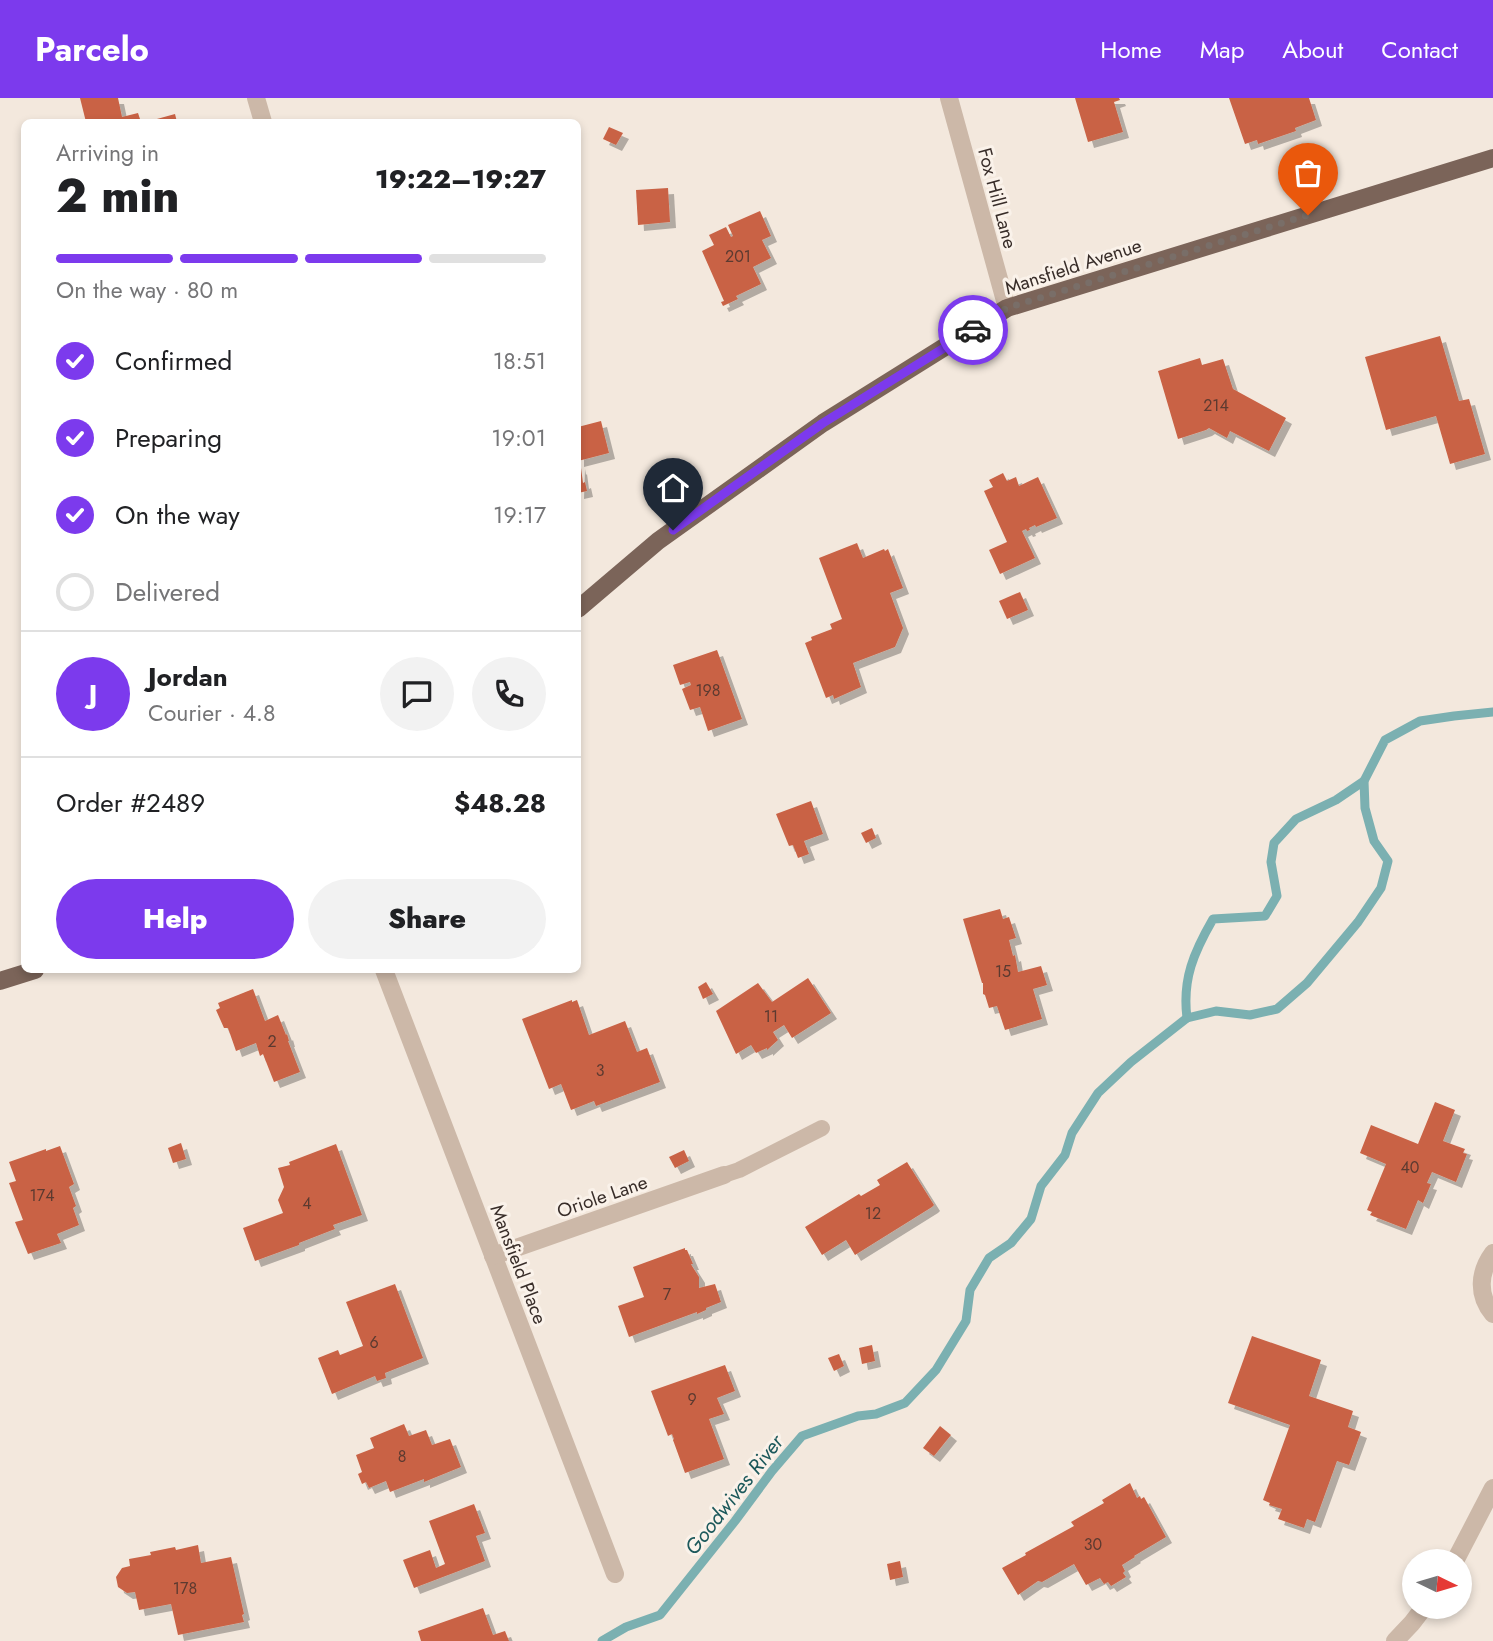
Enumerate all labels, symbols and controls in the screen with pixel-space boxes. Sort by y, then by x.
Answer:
text: Parcelo [35,26,149,73]
text: Home [1100,32,1162,67]
text: Map [1200,32,1244,67]
text: About [1282,32,1343,67]
text: Contact [1381,32,1458,67]
text: Arriving in [56,136,159,170]
pin [1278,143,1338,215]
street label: Fox Hill Lane [971,145,1024,252]
icon: bag [1289,154,1327,192]
text: 19:22–19:27 [375,160,546,198]
text: 2 min [56,163,180,229]
street label: Mansfield Avenue [1001,232,1145,301]
house number: 201 [725,245,751,268]
text: On the way · 80 m [56,273,238,307]
courier [938,295,1008,365]
icon: car [954,311,992,349]
icon: check [56,342,94,380]
text: Confirmed [115,342,232,380]
text: 18:51 [493,344,546,378]
house number: 214 [1203,394,1229,417]
icon: check [56,419,94,457]
text: Preparing [115,419,222,457]
text: 19:01 [491,421,546,455]
pin [643,458,703,530]
icon: home [654,469,692,507]
icon: check [56,496,94,534]
text: On the way [115,496,240,534]
text: 19:17 [493,498,546,532]
text: Delivered [115,573,220,611]
button: chat [380,657,454,731]
button: phone [472,657,546,731]
text: Jordan [148,658,228,696]
text: J [89,675,97,713]
house number: 198 [695,679,721,702]
text: Courier · 4.8 [148,696,276,730]
text: Order #2489 [56,784,205,822]
text: $48.28 [454,784,546,822]
button: Help [56,879,294,959]
button: Share [308,879,546,959]
house number: 15 [995,960,1011,983]
house number: 11 [764,1005,778,1028]
house number: 2 [267,1030,277,1053]
house number: 3 [596,1059,605,1082]
house number: 40 [1401,1156,1419,1179]
street label: Oriole Lane [553,1168,651,1225]
house number: 174 [30,1184,54,1207]
house number: 4 [302,1192,312,1215]
street label: Mansfield Place [483,1201,554,1328]
house number: 12 [865,1202,881,1225]
house number: 7 [663,1283,672,1306]
house number: 6 [369,1331,379,1354]
house number: 9 [687,1388,697,1411]
water label: Goodwives River [677,1428,791,1562]
house number: 8 [398,1445,406,1468]
house number: 30 [1084,1533,1102,1556]
north arrow [1402,1549,1472,1619]
map controls [1402,1549,1472,1619]
house number: 178 [173,1577,197,1600]

